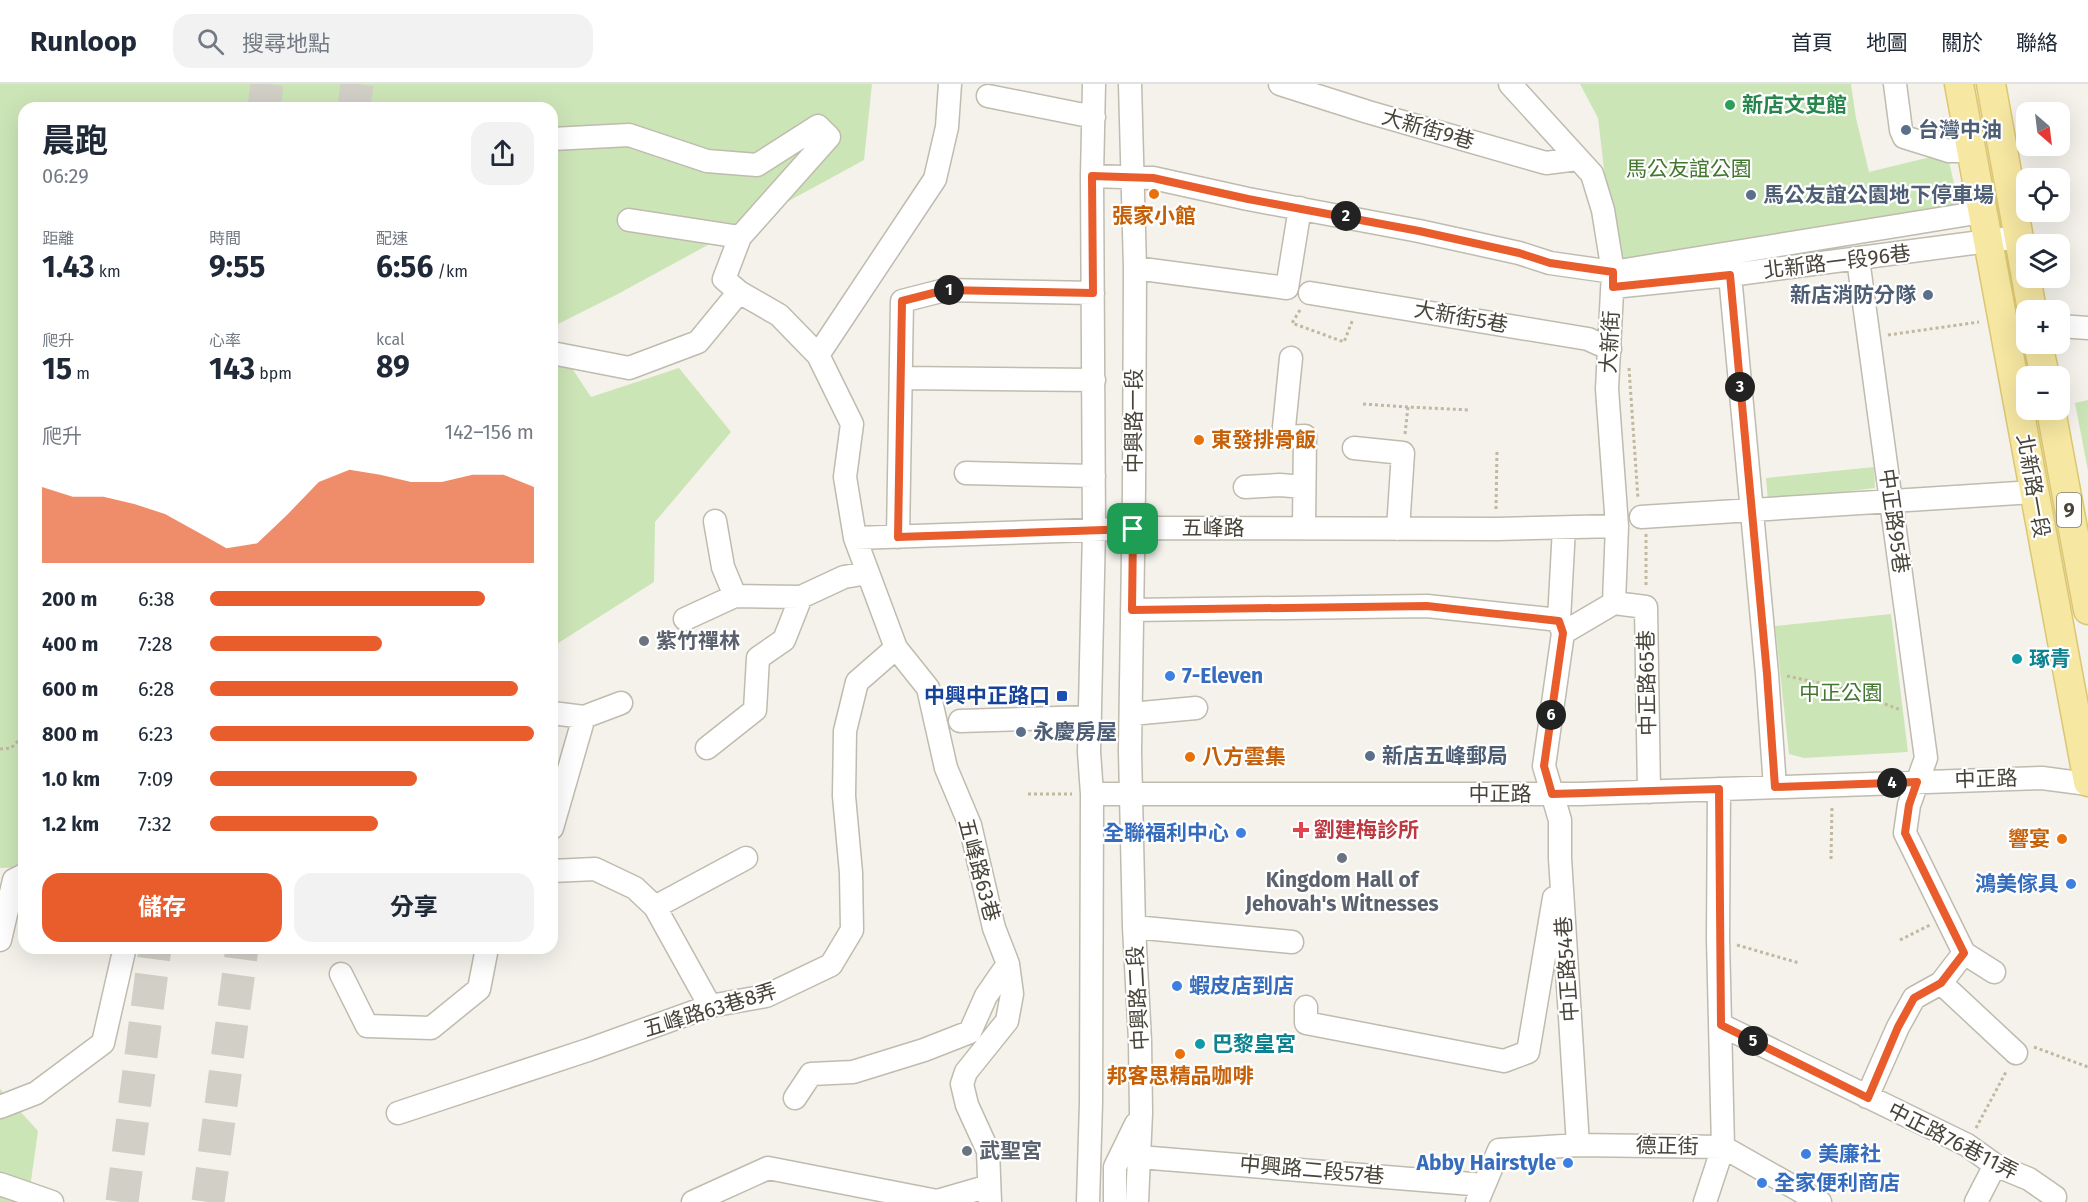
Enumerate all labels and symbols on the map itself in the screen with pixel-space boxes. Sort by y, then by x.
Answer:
place label: 新店文史館 [1742,92,1847,118]
marker: 新店文史館 [1723,98,1737,112]
north arrow [2016,102,2070,156]
street label: 大新街9巷 [1379,103,1477,155]
place label: 台灣中油 [1918,117,2002,143]
marker: 台灣中油 [1899,123,1913,137]
park label: 馬公友誼公園 [1626,156,1752,182]
place label: 馬公友誼公園地下停車場 [1763,182,1994,208]
marker: 張家小館 [1147,187,1161,201]
marker: 馬公友誼公園地下停車場 [1744,188,1758,202]
pin: 2 [1331,201,1361,231]
place label: 張家小館 [1112,203,1196,229]
street label: 北新路一段96巷 [1762,240,1912,284]
pin: 1 [934,275,964,305]
place label: 新店消防分隊 [1790,282,1917,308]
marker: 新店消防分隊 [1921,288,1935,302]
street label: 大新街5巷 [1412,296,1510,338]
street label: 大新街 [1595,310,1625,374]
street label: 中興路一段 [1121,369,1147,474]
pin: 3 [1725,372,1755,402]
place label: 東發排骨飯 [1211,427,1316,453]
street label: 北新路一段 [2011,432,2055,540]
marker: 東發排骨飯 [1192,433,1206,447]
street label: 中正路95巷 [1874,467,1914,575]
road number: 9 [2057,493,2081,527]
pin [1107,503,1158,554]
street label: 五峰路 [1182,515,1245,541]
place label: 紫竹禪林 [656,628,740,654]
street label: 中正路65巷 [1633,630,1661,736]
marker: 紫竹禪林 [637,634,651,648]
place label: 琢青 [2029,646,2071,672]
marker: 琢青 [2010,652,2024,666]
place label: 7-Eleven [1182,663,1263,689]
marker: 7-Eleven [1163,669,1177,683]
park label: 中正公園 [1799,680,1883,706]
place label: 中興中正路口 [924,683,1050,709]
marker: 中興中正路口 [1055,689,1069,703]
pin: 6 [1536,700,1566,730]
place label: 永慶房屋 [1033,719,1117,745]
marker: 永慶房屋 [1014,725,1028,739]
place label: 新店五峰郵局 [1382,743,1508,769]
place label: 八方雲集 [1202,744,1286,770]
marker: 新店五峰郵局 [1363,749,1377,763]
marker: 八方雲集 [1183,750,1197,764]
street label: 中正路 [1954,765,2018,793]
pin: 4 [1877,768,1907,798]
street label: 中正路 [1469,781,1532,807]
street label: 五峰路63巷 [953,816,1005,924]
place label: 劉建梅診所 [1314,817,1419,843]
place label: 全聯福利中心 [1103,820,1229,846]
marker: 劉建梅診所 [1292,821,1310,839]
marker: 全聯福利中心 [1234,826,1248,840]
place label: 響宴 [2008,826,2050,852]
marker: 響宴 [2055,832,2069,846]
marker: Kingdom Hall of Jehovah's Witnesses [1335,851,1349,865]
place label: Kingdom Hall of Jehovah's Witnesses [1244,867,1439,917]
place label: 鴻美傢具 [1975,871,2059,897]
marker: 鴻美傢具 [2064,877,2078,891]
street label: 中正路54巷 [1550,915,1584,1023]
street label: 中興路二段 [1122,945,1154,1051]
place label: 蝦皮店到店 [1189,973,1294,999]
street label: 五峰路63巷8弄 [640,977,780,1043]
marker: 蝦皮店到店 [1170,979,1184,993]
pin: 5 [1738,1026,1768,1056]
place label: 巴黎皇宮 [1212,1031,1296,1057]
marker: 巴黎皇宮 [1193,1037,1207,1051]
marker: 邦客思精品咖啡 [1173,1047,1187,1061]
place label: 邦客思精品咖啡 [1107,1063,1254,1089]
street label: 中正路76巷11弄 [1883,1097,2023,1185]
street label: 德正街 [1635,1132,1699,1160]
place label: 武聖宮 [979,1138,1042,1164]
place label: 美廉社 [1818,1141,1881,1167]
marker: 武聖宮 [960,1144,974,1158]
marker: 美廉社 [1799,1147,1813,1161]
place label: Abby Hairstyle [1416,1150,1556,1176]
street label: 中興路二段57巷 [1238,1151,1386,1189]
marker: Abby Hairstyle [1561,1156,1575,1170]
place label: 全家便利商店 [1774,1170,1900,1196]
marker: 全家便利商店 [1755,1176,1769,1190]

